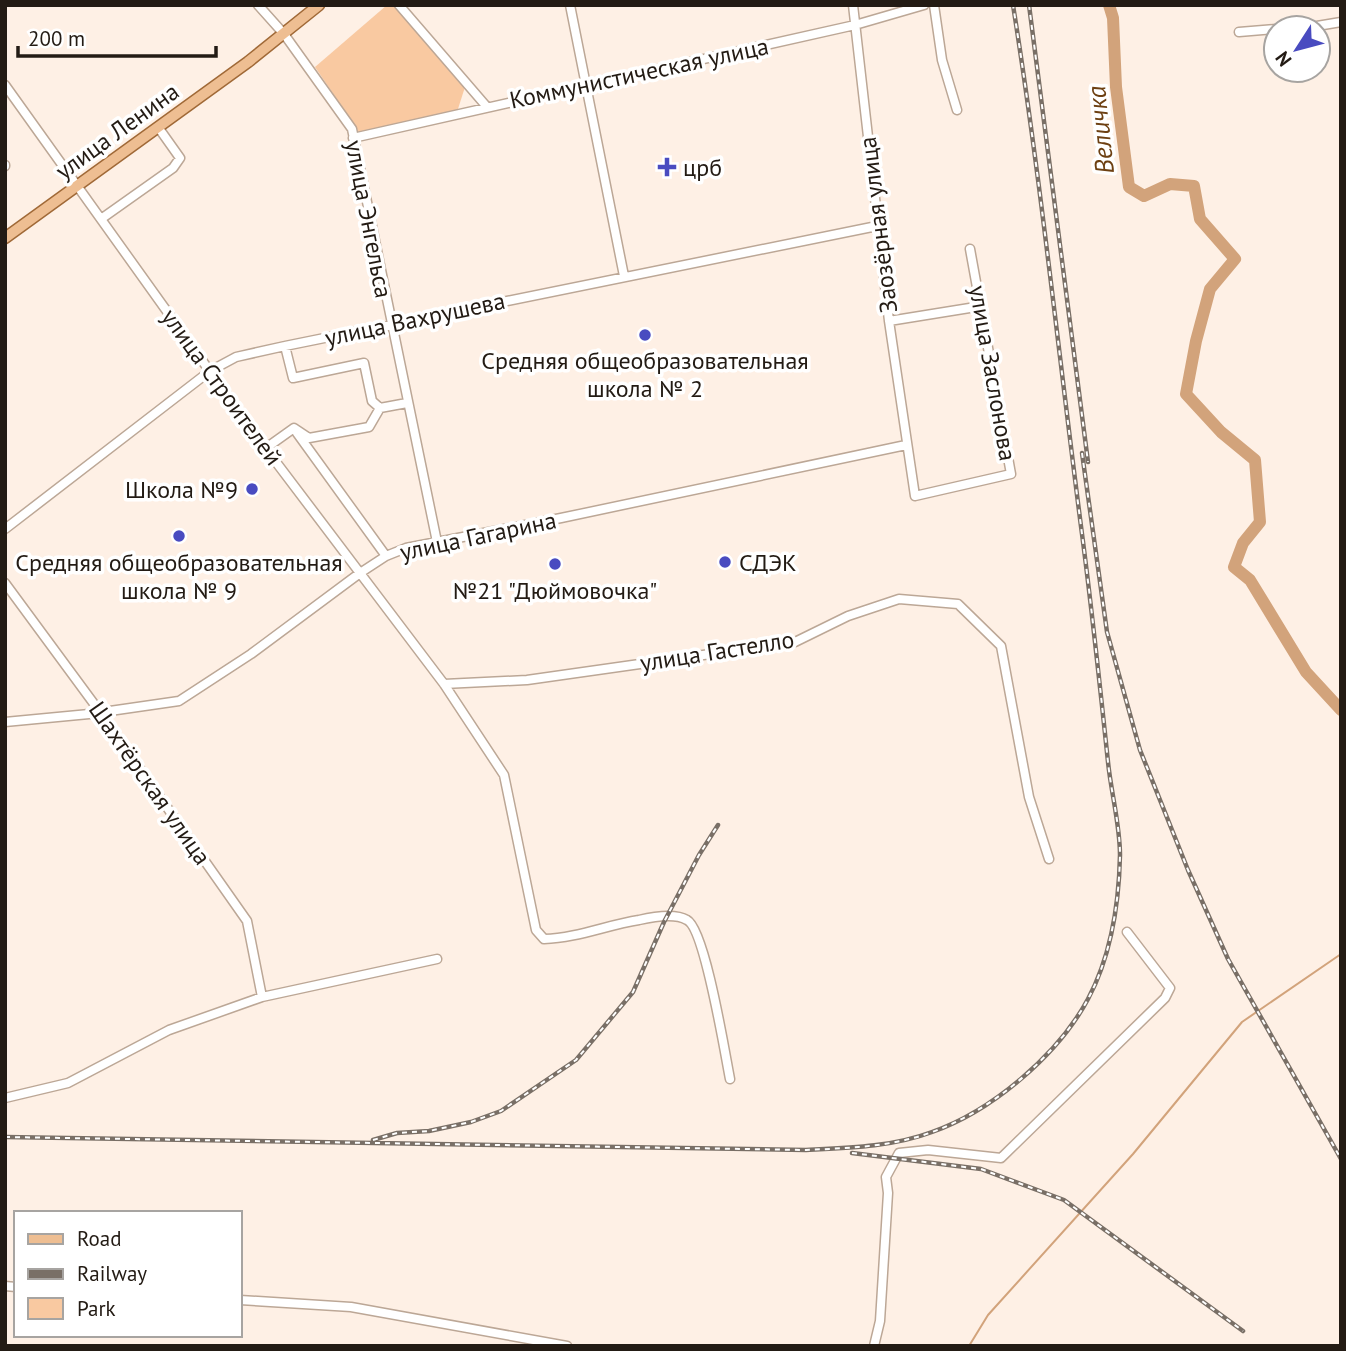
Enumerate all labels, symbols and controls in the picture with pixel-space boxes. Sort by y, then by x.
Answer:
scale bar [18,14,215,58]
north arrow [1262,14,1332,84]
text: 200 m [28,25,85,52]
street label: Коммунистическая улица [507,30,771,116]
text: N [1270,47,1297,71]
street label: улица Ленина [49,76,185,186]
water label: Величка [1079,84,1121,176]
street label: Заозёрная улица [852,135,904,315]
street label: улица Энгельса [339,137,399,301]
place label: црб [683,152,722,183]
marker: црб [657,157,677,177]
street label: улица Заслонова [962,283,1024,463]
street label: улица Вахрушева [322,285,508,353]
street label: улица Строителей [155,302,289,472]
marker: Средняя общеобразовательная школа № 2 [637,327,653,343]
place label: Средняя общеобразовательная школа № 2 [481,345,809,404]
place label: Школа №9 [125,474,238,505]
marker: Школа №9 [244,481,260,497]
street label: улица Гагарина [397,504,559,568]
marker: Средняя общеобразовательная школа № 9 [171,528,187,544]
place label: Средняя общеобразовательная школа № 9 [15,547,343,606]
place label: СДЭК [739,547,797,578]
marker: СДЭК [717,554,733,570]
marker: №21 "Дюймовочка" [547,556,563,572]
place label: №21 "Дюймовочка" [453,575,657,606]
street label: улица Гастелло [638,624,796,678]
street label: Шахтёрская улица [82,695,218,871]
legend [14,1211,242,1337]
text: Road [77,1225,121,1252]
text: Railway [77,1260,147,1287]
text: Park [77,1295,116,1322]

